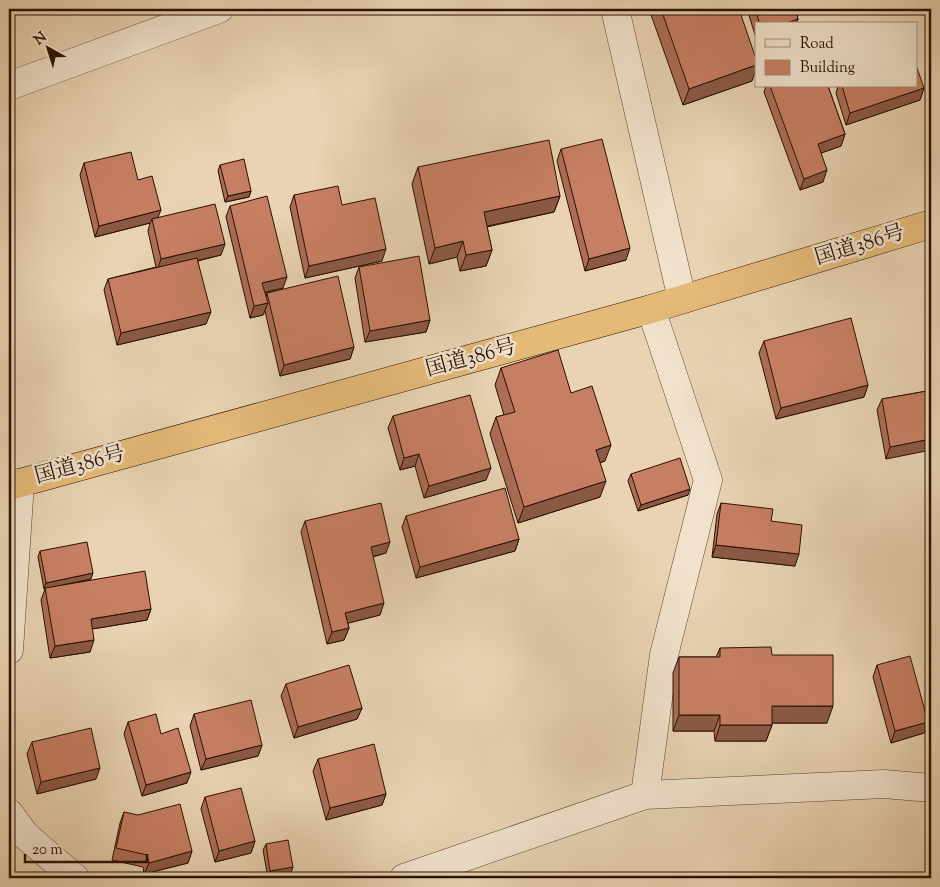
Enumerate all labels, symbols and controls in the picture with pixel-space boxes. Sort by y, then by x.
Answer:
north arrow [22,22,72,72]
legend [755,22,918,88]
text: N [30,28,52,51]
text: Road [800,34,834,55]
text: Building [800,58,855,79]
street label: 国道386号 [811,218,909,274]
street label: 国道386号 [422,333,520,385]
street label: 国道386号 [31,440,129,492]
scale bar [25,832,148,864]
text: 20 m [32,840,63,861]

